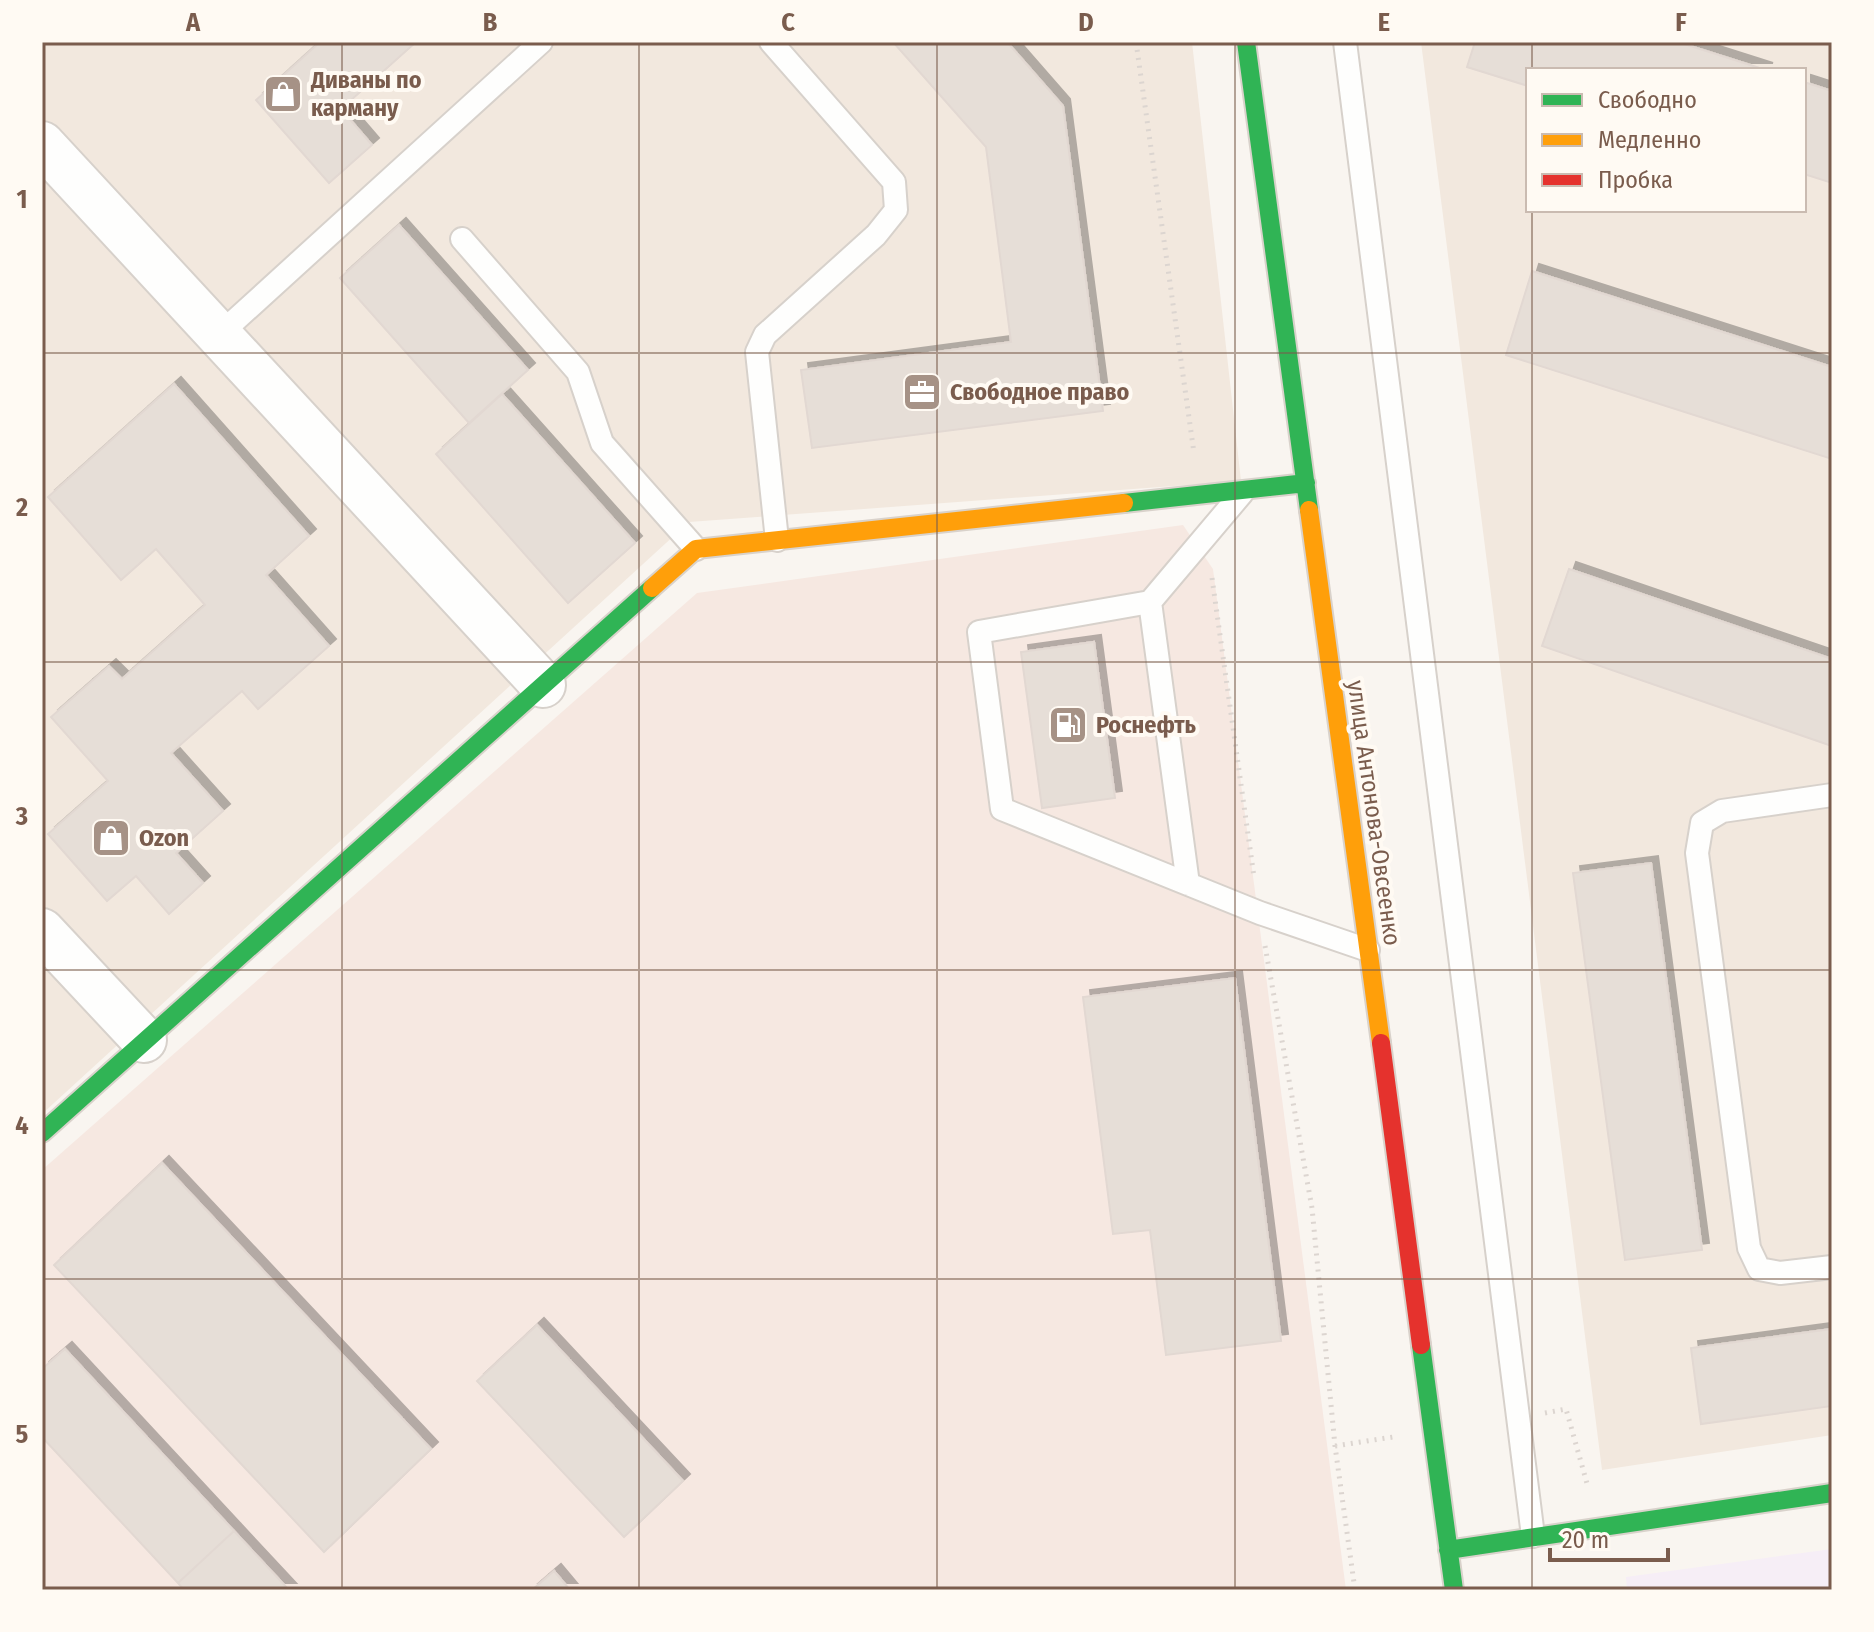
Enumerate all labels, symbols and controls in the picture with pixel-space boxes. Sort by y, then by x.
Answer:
text: A [185,7,201,38]
text: B [483,7,498,38]
text: C [781,7,795,38]
text: D [1078,7,1094,38]
text: E [1378,7,1390,38]
text: F [1675,7,1687,38]
place label: Диваны по карману [310,66,422,122]
legend [1526,68,1806,212]
shop icon: Диваны по карману [262,73,304,115]
text: Свободно [1598,86,1697,114]
text: Медленно [1598,126,1701,154]
text: Пробка [1598,166,1673,194]
text: 1 [17,184,28,215]
office icon: Свободное право [901,371,943,413]
place label: Свободное право [950,378,1129,406]
text: 2 [15,492,28,523]
street label: улица Антонова-Овсеенко [1342,679,1406,947]
fuel station icon: Роснефть [1047,704,1089,746]
place label: Роснефть [1096,711,1197,739]
text: 3 [15,801,28,832]
shop icon: Ozon [90,817,132,859]
place label: Ozon [139,824,189,852]
text: 4 [15,1110,29,1141]
text: 5 [16,1419,29,1450]
scale bar [1550,1512,1668,1562]
text: 20 m [1562,1526,1609,1554]

